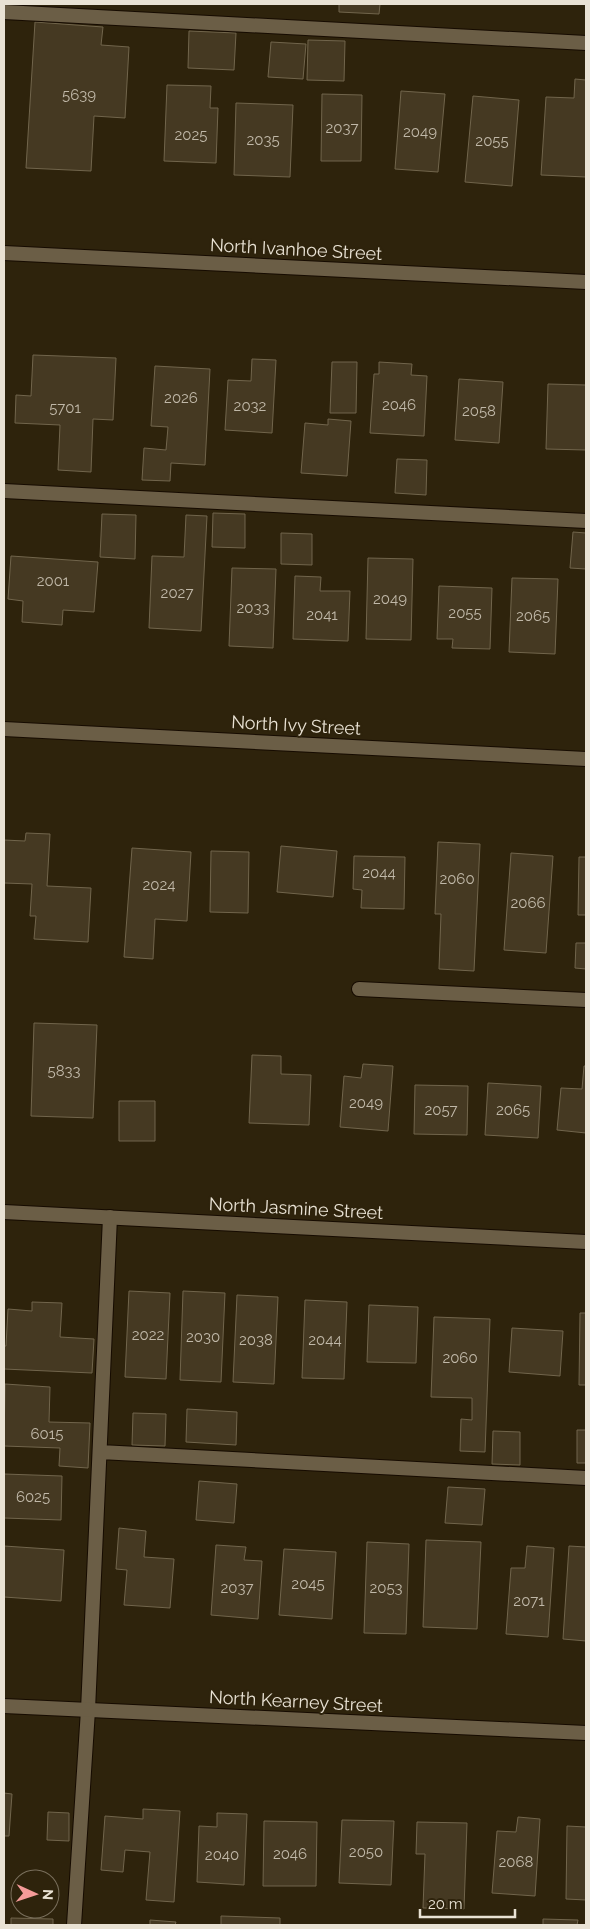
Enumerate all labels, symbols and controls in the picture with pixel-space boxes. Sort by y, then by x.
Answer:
house number: 5639 [62,86,96,104]
house number: 2037 [326,119,358,137]
house number: 2049 [403,123,437,141]
house number: 2025 [175,126,208,144]
house number: 2035 [246,131,280,149]
house number: 2055 [475,132,509,150]
street label: North Ivanhoe Street [209,234,383,264]
house number: 2026 [164,389,198,407]
house number: 2046 [382,396,416,414]
house number: 2032 [234,397,267,415]
house number: 5701 [49,399,81,417]
house number: 2058 [462,402,496,420]
house number: 2001 [37,572,70,590]
house number: 2027 [161,584,193,602]
house number: 2049 [373,590,407,608]
house number: 2033 [236,599,270,617]
house number: 2055 [448,604,482,622]
house number: 2041 [306,606,338,624]
house number: 2065 [516,607,550,625]
street label: North Ivy Street [231,711,361,739]
house number: 2044 [362,864,396,882]
house number: 2060 [439,870,475,888]
house number: 2024 [142,876,176,894]
house number: 2066 [510,894,546,912]
house number: 5833 [47,1062,81,1080]
house number: 2049 [349,1094,383,1112]
house number: 2057 [424,1101,458,1119]
house number: 2065 [496,1101,530,1119]
street label: North Jasmine Street [208,1193,384,1223]
house number: 2022 [132,1326,164,1344]
house number: 2030 [186,1328,220,1346]
house number: 2038 [239,1331,273,1349]
house number: 2044 [308,1331,342,1349]
house number: 2060 [442,1349,478,1367]
house number: 6015 [31,1425,63,1443]
house number: 6025 [16,1488,50,1506]
house number: 2045 [291,1575,325,1593]
house number: 2037 [221,1579,253,1597]
house number: 2053 [369,1579,403,1597]
house number: 2071 [513,1592,545,1610]
street label: North Kearney Street [208,1686,384,1716]
house number: 2050 [349,1843,383,1861]
house number: 2046 [273,1845,307,1863]
house number: 2040 [205,1846,239,1864]
house number: 2068 [499,1853,534,1871]
north arrow [10,1869,60,1919]
scale bar [420,1886,515,1918]
text: N [40,1889,56,1900]
text: 20 m [428,1895,463,1913]

